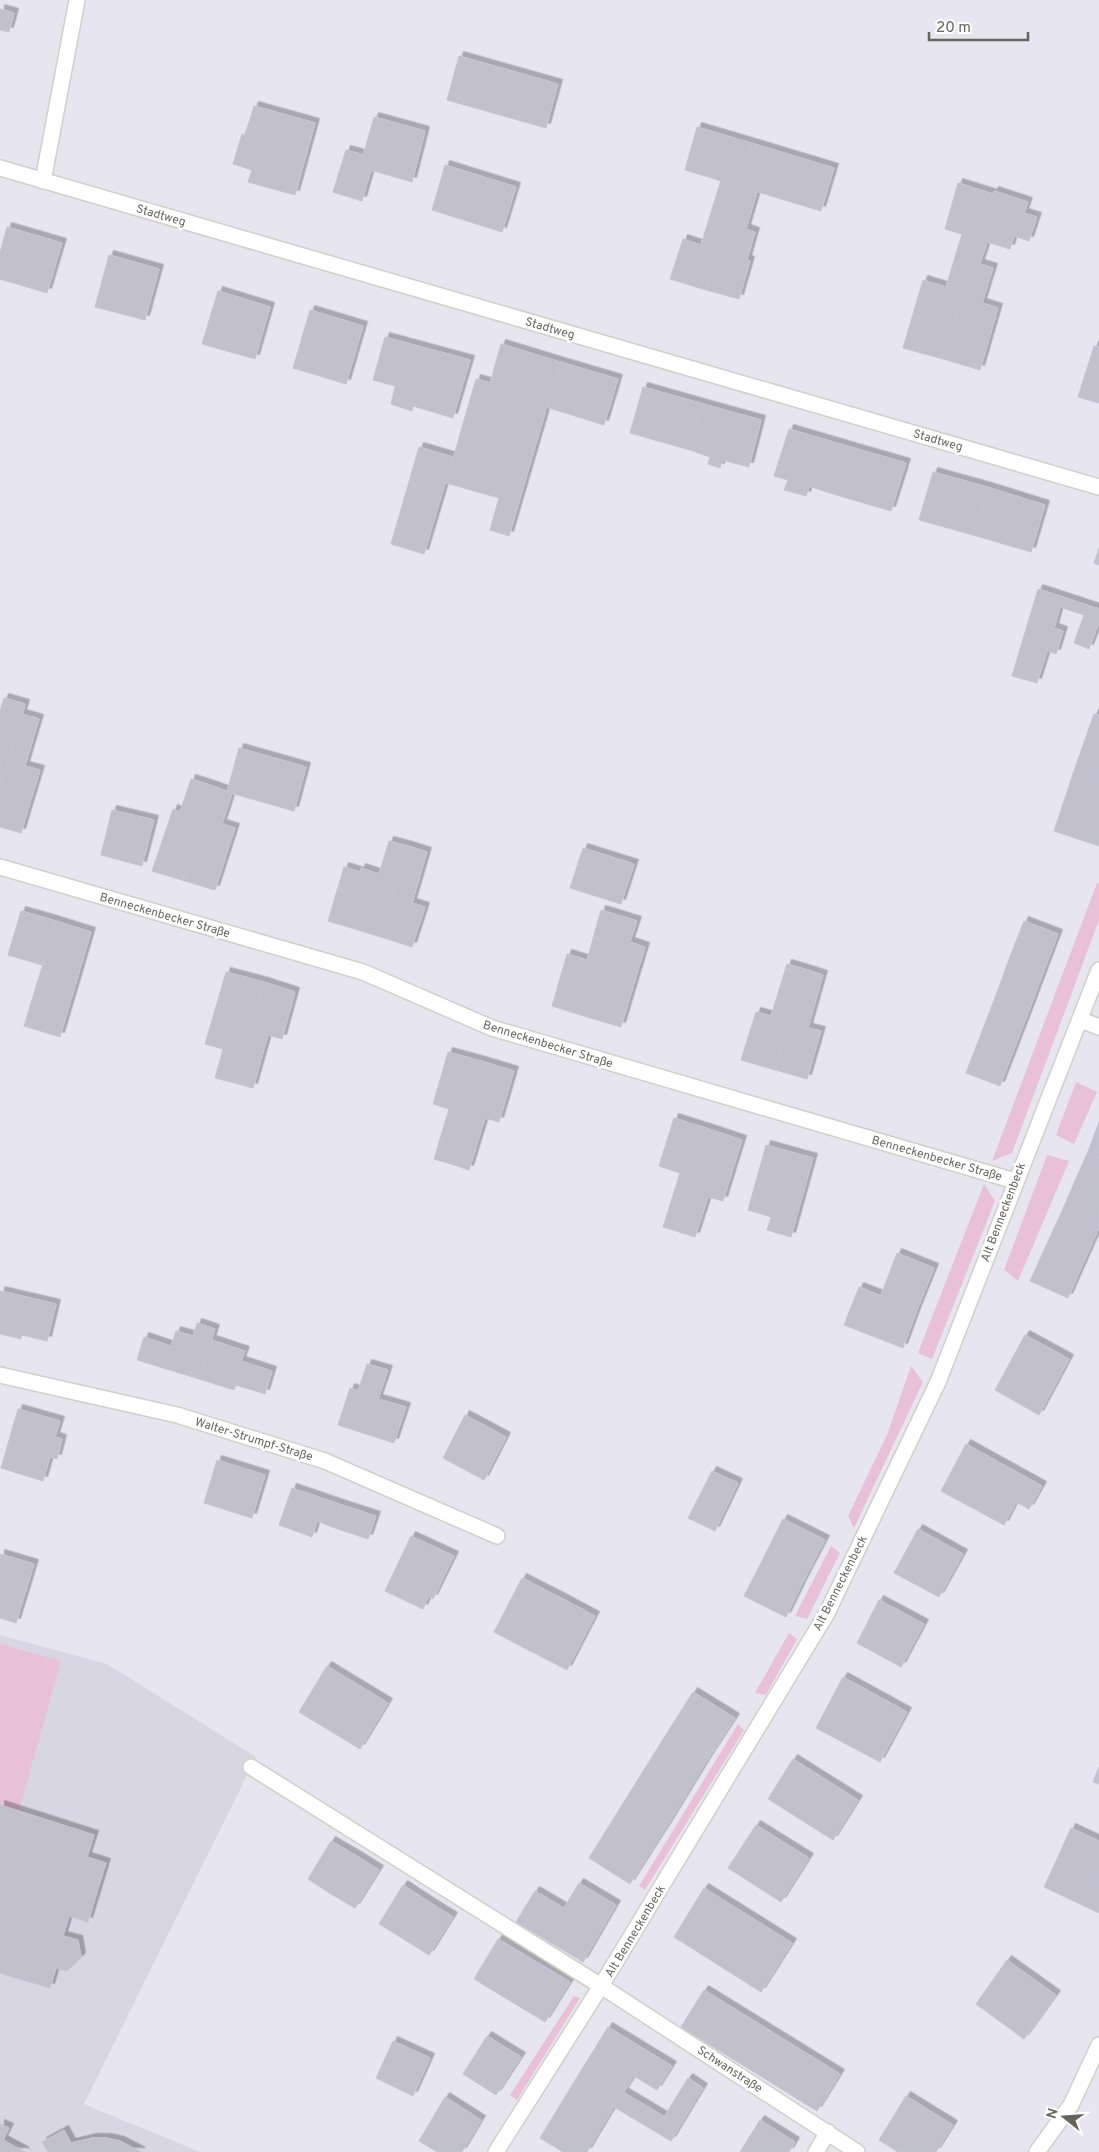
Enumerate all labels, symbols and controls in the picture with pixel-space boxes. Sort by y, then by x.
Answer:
scale bar [929,10,1028,42]
text: 20 m [936,19,971,38]
street label: Stadtweg [134,201,187,231]
street label: Stadtweg [523,314,576,344]
street label: Stadtweg [911,426,964,456]
street label: Benneckenbecker Straße [98,890,232,942]
street label: Benneckenbecker Straße [481,1018,615,1072]
street label: Benneckenbecker Straße [870,1133,1004,1185]
street label: Alt Benneckenbeck [978,1160,1030,1264]
street label: Walter-Strumpf-Straße [193,1414,315,1465]
street label: Alt Benneckenbeck [810,1533,872,1634]
street label: Alt Benneckenbeck [602,1882,670,1981]
street label: Schwanstraße [694,2043,765,2097]
north arrow [1039,2092,1089,2142]
text: N [1043,2106,1063,2121]

